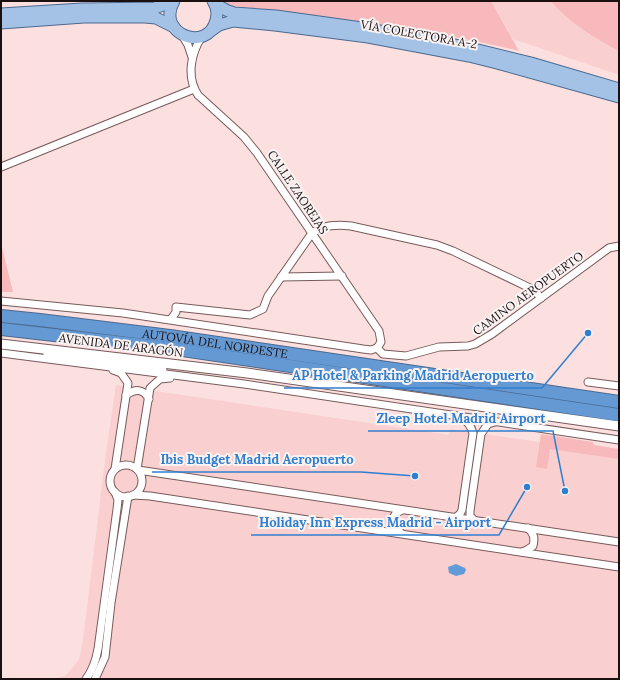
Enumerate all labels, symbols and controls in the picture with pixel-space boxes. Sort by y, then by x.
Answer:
street label: VÍA COLECTORA A-2 [359,16,479,52]
street label: CALLE ZAOREJAS [264,147,332,237]
street label: CAMINO AEROPUERTO [470,248,586,338]
street label: AUTOVÍA DEL NORDESTE [141,325,289,361]
street label: AVENIDA DE ARAGÓN [57,330,184,360]
callout: AP Hotel & Parking Madrid Aeropuerto [284,363,542,388]
text: AP Hotel & Parking Madrid Aeropuerto [292,367,534,384]
callout: Zleep Hotel Madrid Airport [368,406,553,431]
text: Zleep Hotel Madrid Airport [376,410,546,427]
callout: Ibis Budget Madrid Aeropuerto [152,447,361,472]
text: Ibis Budget Madrid Aeropuerto [160,451,354,468]
callout: Holiday Inn Express Madrid - Airport [251,510,499,535]
text: Holiday Inn Express Madrid - Airport [259,514,492,531]

